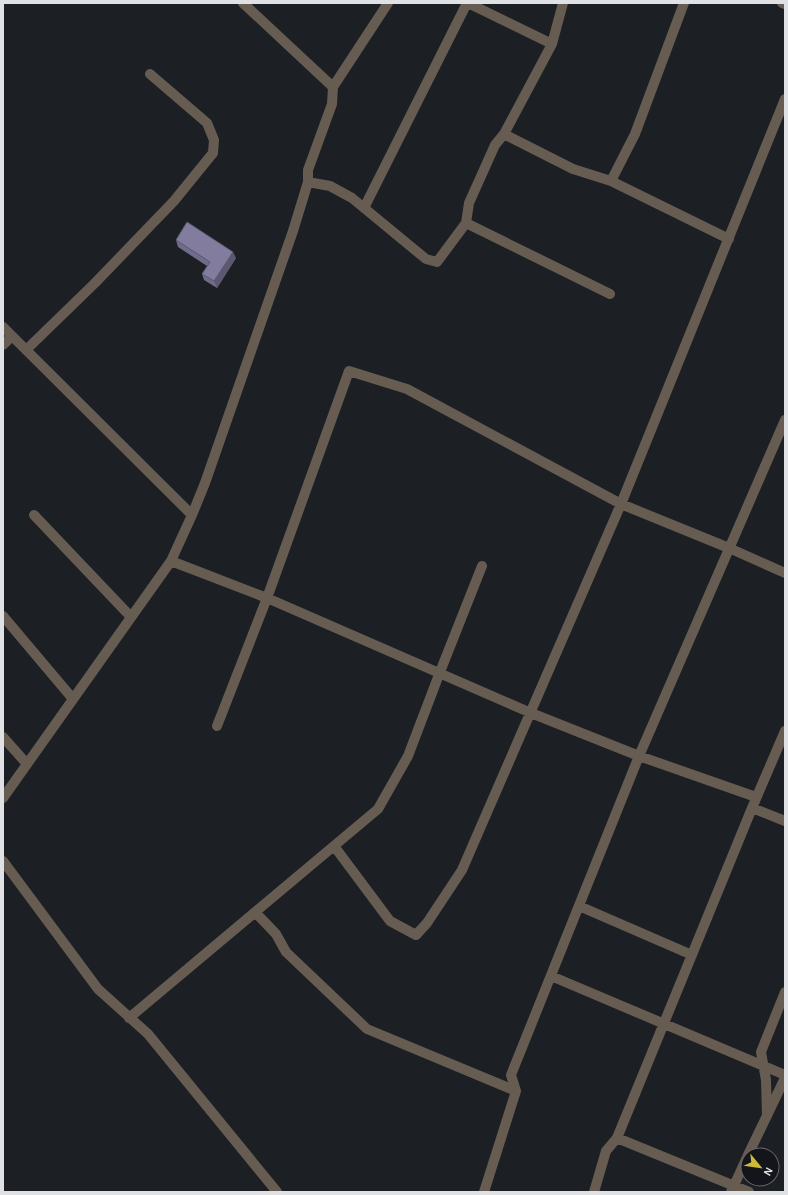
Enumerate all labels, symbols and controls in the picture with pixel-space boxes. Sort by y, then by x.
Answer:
north arrow [740,1147,780,1187]
text: N [762,1166,775,1178]

